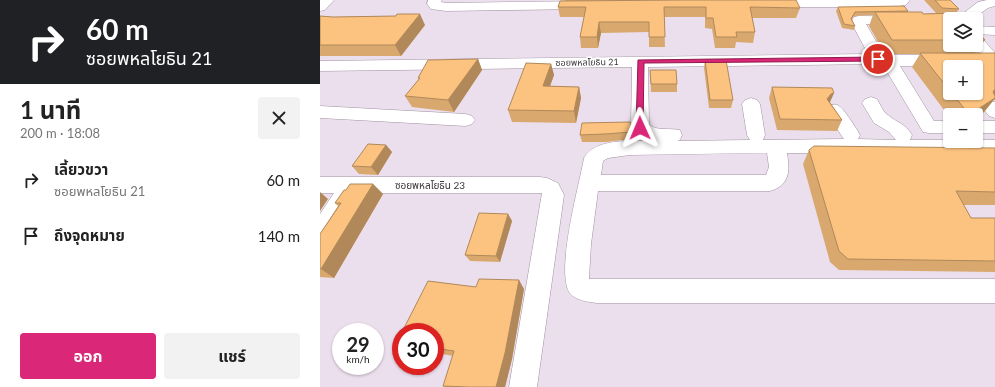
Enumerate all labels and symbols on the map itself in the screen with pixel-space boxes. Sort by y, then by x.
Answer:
pin [861,42,895,76]
street label: ซอยพหลโยธิน 21 [555,56,619,68]
position arrow [619,107,661,149]
street label: ซอยพหลโยธิน 23 [395,179,465,191]
speed limit sign: 30 [392,323,444,375]

